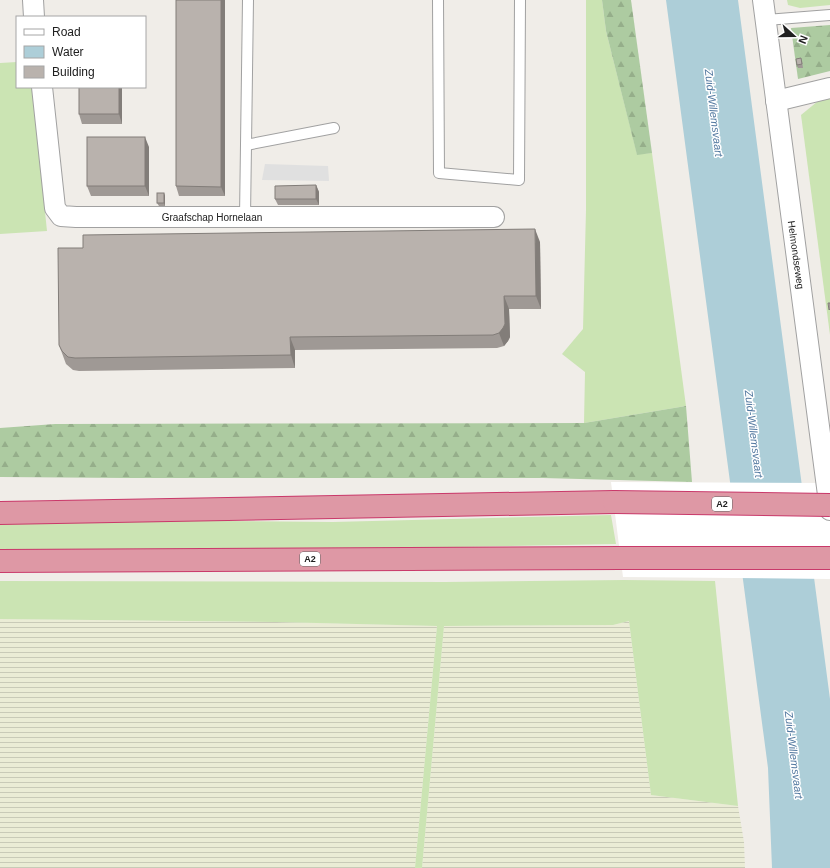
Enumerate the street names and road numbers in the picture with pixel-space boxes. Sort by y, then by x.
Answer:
street label: Graafschap Hornelaan [162,212,262,223]
street label: Helmondseweg [786,220,806,290]
road number: A2 [712,497,732,511]
road number: A2 [300,552,320,566]

